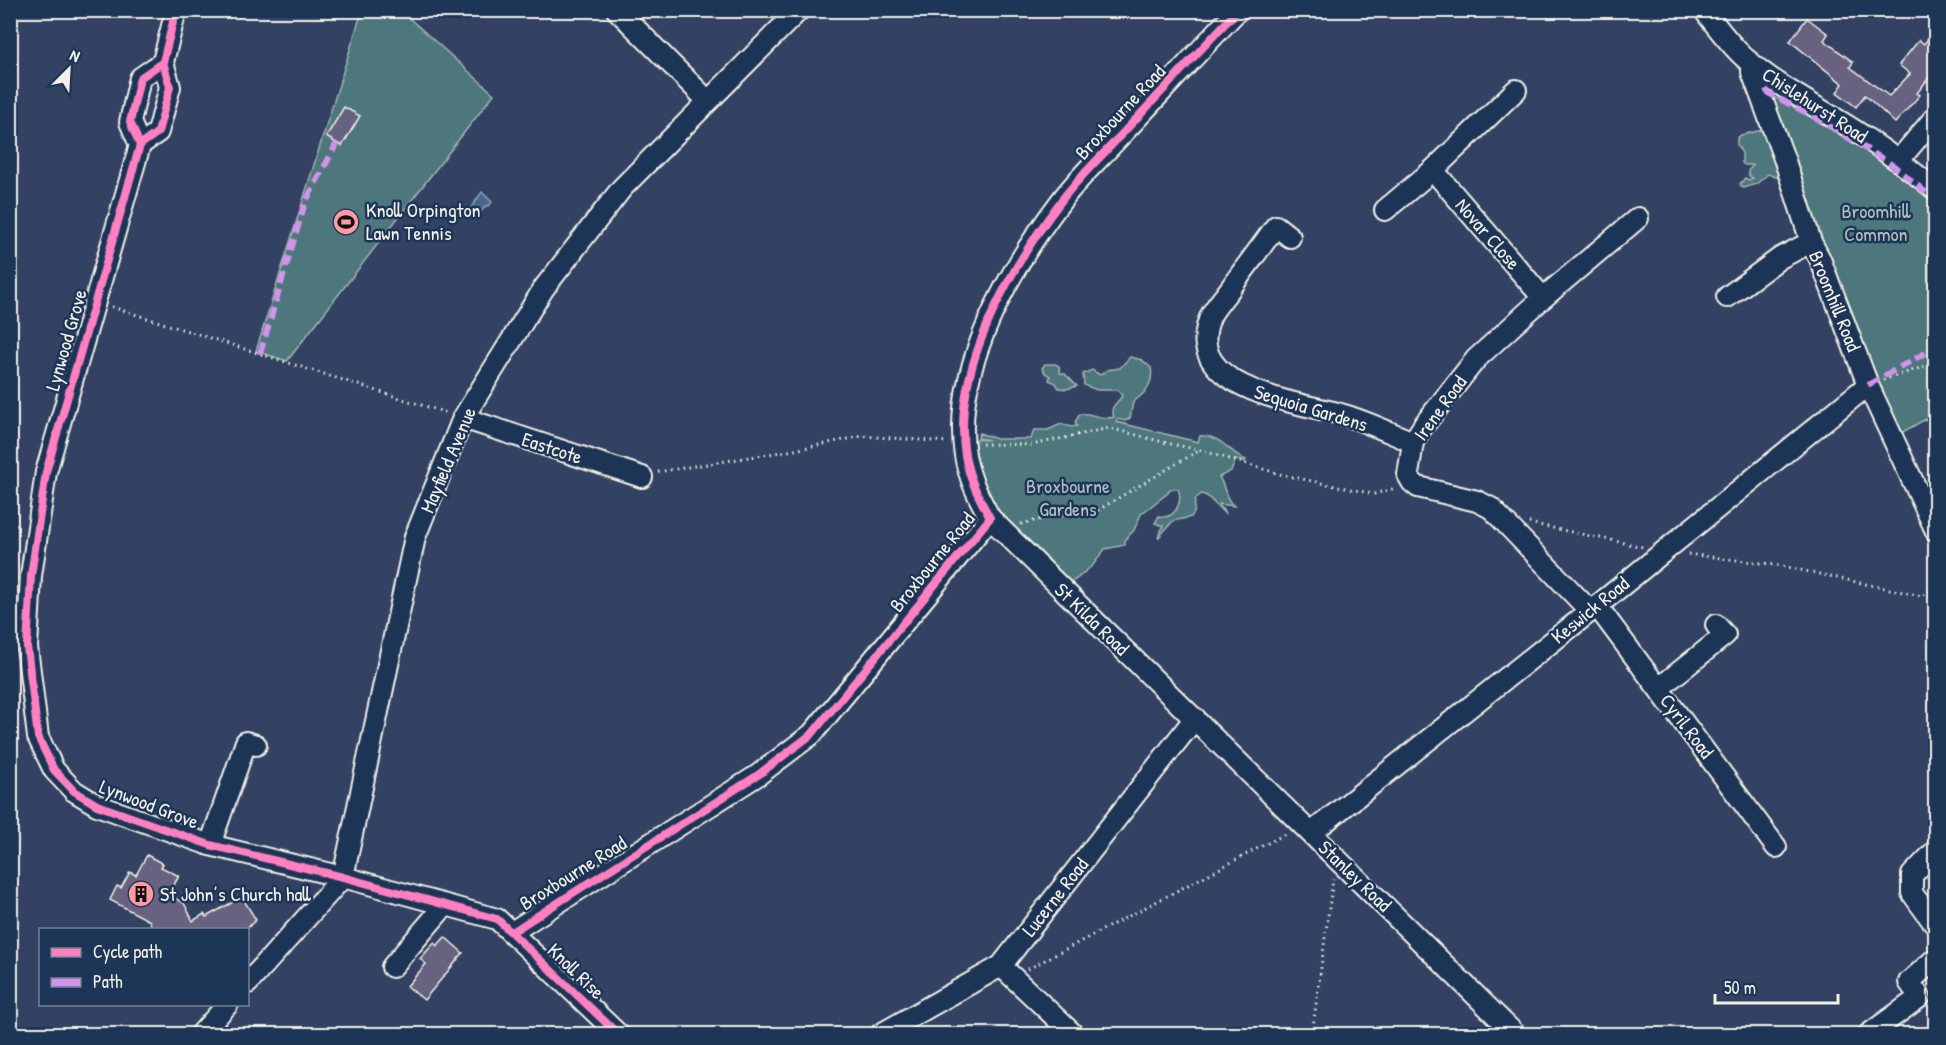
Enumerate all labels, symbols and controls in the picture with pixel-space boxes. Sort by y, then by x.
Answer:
north arrow [39,39,99,99]
text: N [67,44,84,67]
street label: Broxbourne Road [1068,58,1171,165]
street label: Chislehurst Road [1757,60,1873,149]
street label: Novar Close [1450,192,1527,275]
place label: Knoll Orpington Lawn Tennis [366,196,481,246]
park label: Broomhill Common [1841,197,1911,247]
sports icon: Knoll Orpington Lawn Tennis [331,207,361,237]
street label: Broomhill Road [1803,246,1868,355]
street label: Lynwood Grove [38,286,93,394]
street label: Irene Road [1407,369,1473,446]
street label: Sequoia Gardens [1251,378,1371,438]
street label: Mayfield Avenue [413,403,482,517]
street label: Eastcote [519,425,586,470]
park label: Broxbourne Gardens [1026,472,1110,522]
street label: Broxbourne Road [883,506,980,617]
street label: Keswick Road [1545,570,1635,649]
street label: St Kilda Road [1049,576,1136,661]
street label: Cyril Road [1654,688,1721,764]
street label: Lynwood Grove [96,772,203,835]
street label: Broxbourne Road [514,829,631,916]
street label: Stanley Road [1313,834,1398,917]
street label: Lucerne Road [1015,851,1094,942]
building icon: St John’s Church hall [126,879,156,909]
place label: St John’s Church hall [160,880,311,907]
legend [39,928,249,1006]
street label: Knoll Rise [542,937,611,1005]
text: Cycle path [93,939,163,964]
scale bar [1715,967,1838,1005]
text: Path [93,969,123,994]
text: 50 m [1724,975,1756,1000]

